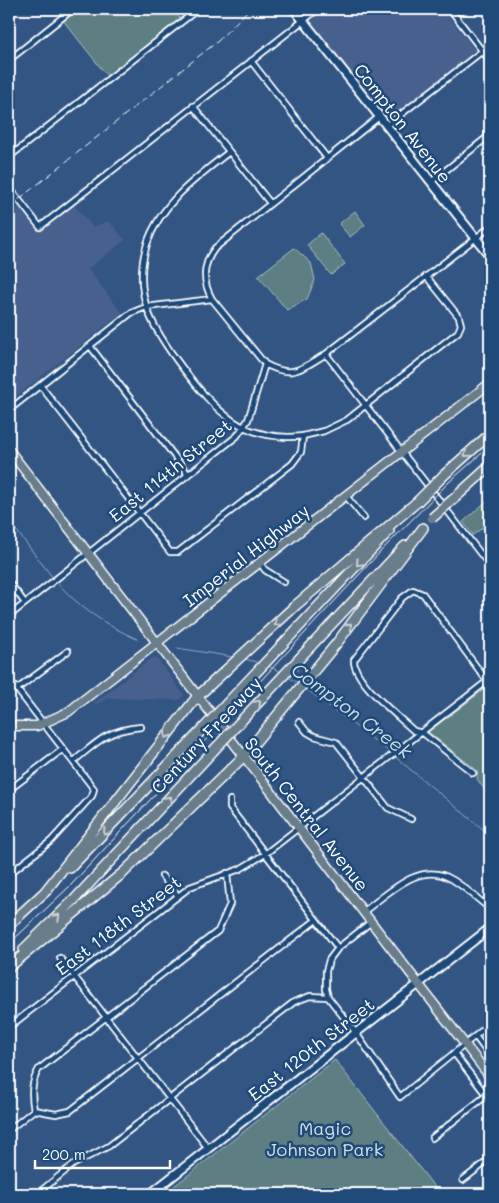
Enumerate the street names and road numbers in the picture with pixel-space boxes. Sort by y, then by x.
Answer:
street label: Compton Avenue [349,58,457,188]
street label: East 114th Street [103,413,237,527]
street label: Imperial Highway [178,498,314,612]
street label: Century Freeway [145,671,267,799]
street label: South Central Avenue [239,732,375,896]
street label: East 118th Street [50,870,186,980]
street label: East 120th Street [243,992,379,1106]

